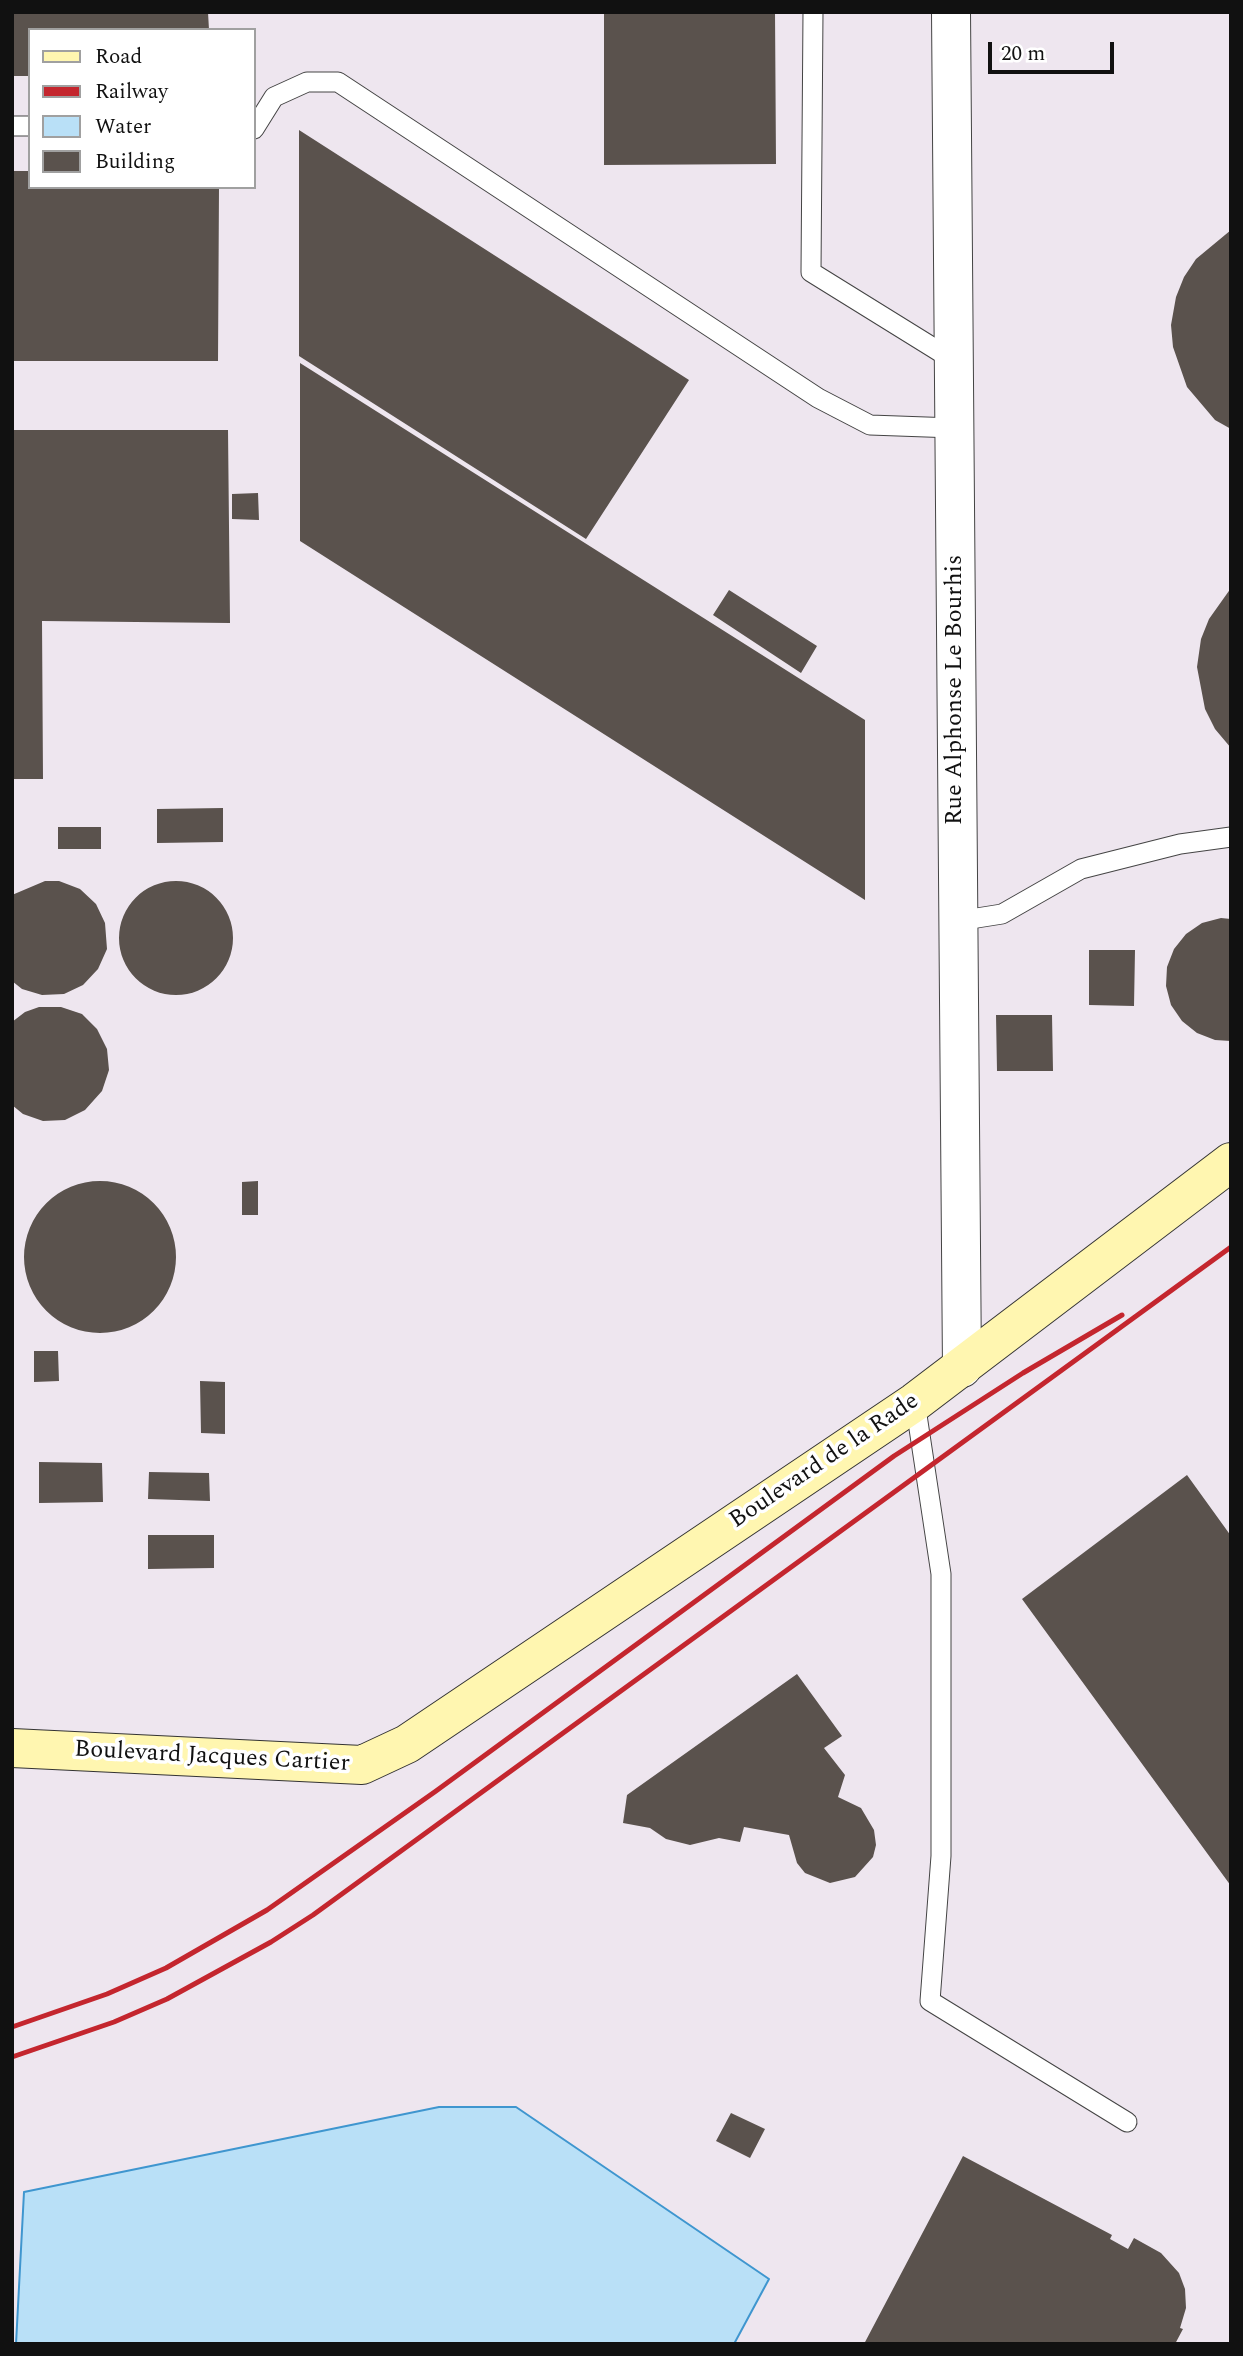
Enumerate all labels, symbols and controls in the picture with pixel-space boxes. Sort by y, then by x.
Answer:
legend [28,28,256,189]
scale bar [991,28,1117,72]
text: 20 m [1001,38,1045,70]
text: Road [95,41,142,73]
text: Railway [95,76,168,108]
text: Water [95,111,151,143]
text: Building [95,146,175,178]
street label: Rue Alphonse Le Bourhis [942,555,970,825]
street label: Boulevard de la Rade [725,1388,925,1536]
street label: Boulevard Jacques Cartier [73,1736,351,1780]

